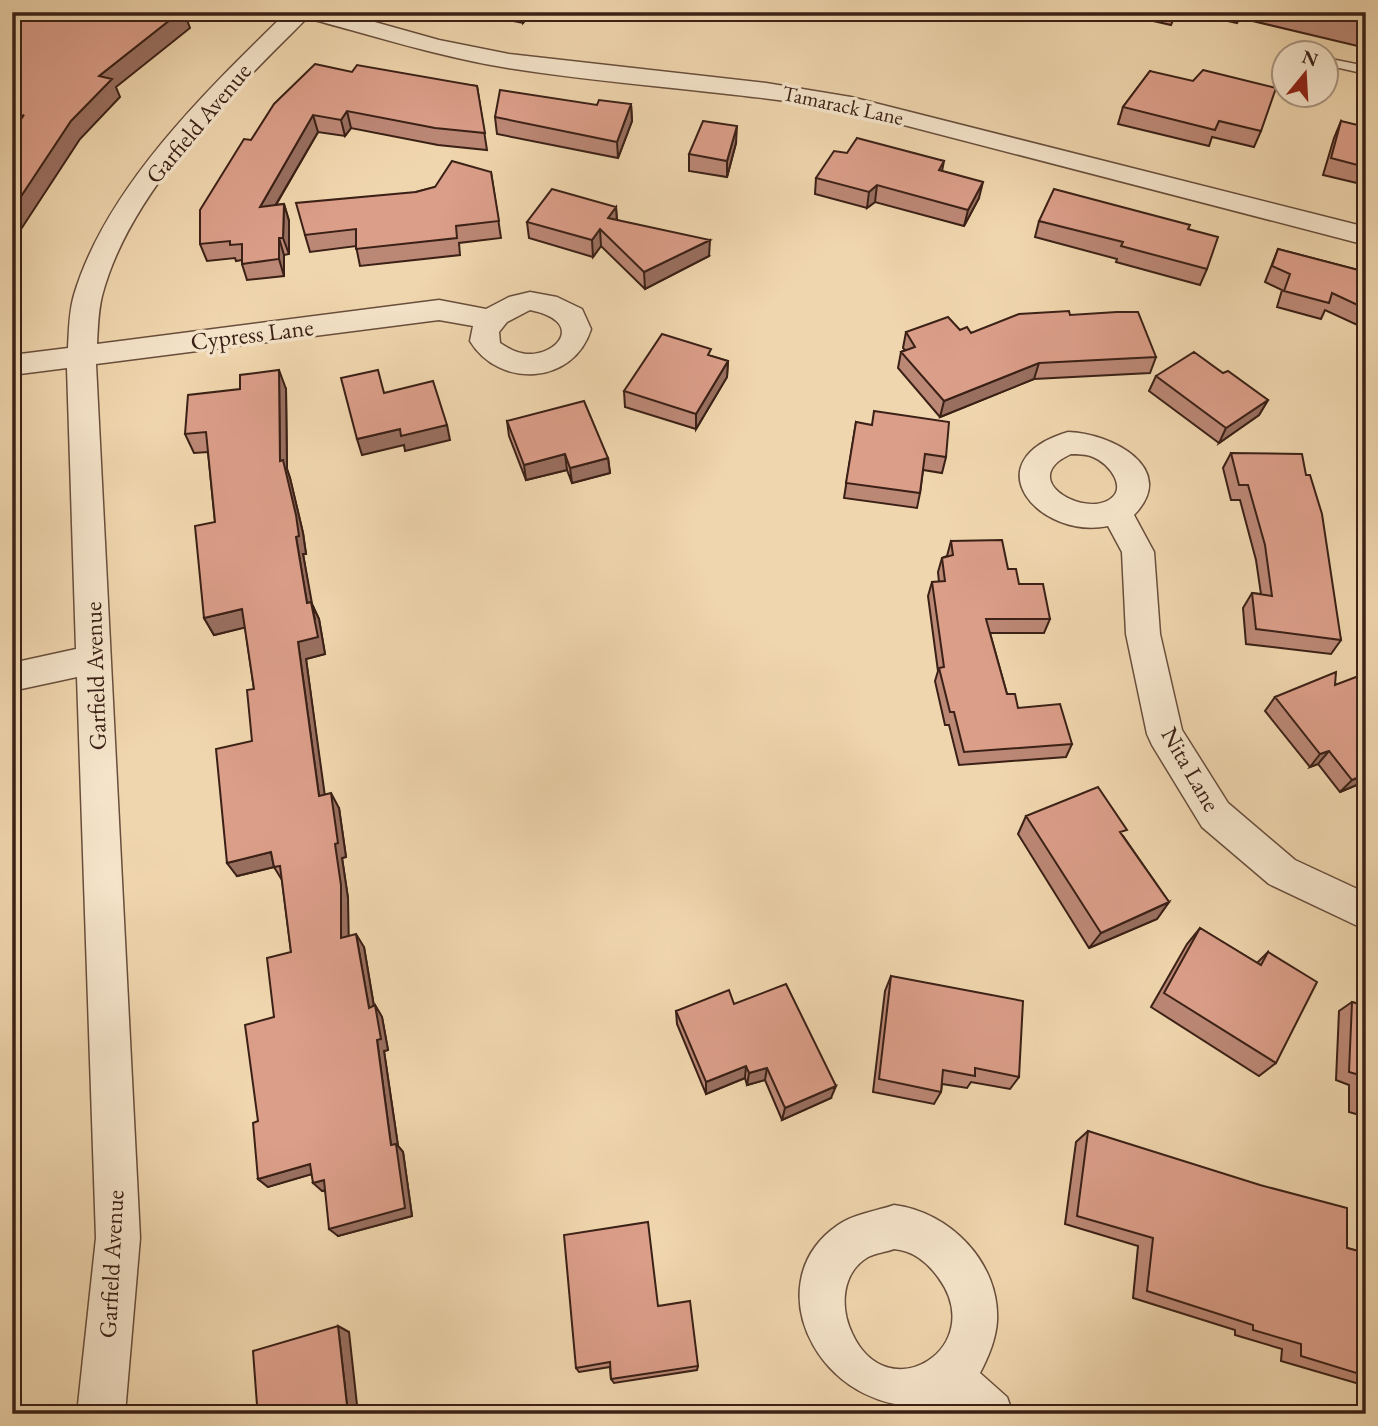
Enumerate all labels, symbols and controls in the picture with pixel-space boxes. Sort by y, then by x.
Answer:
north arrow [1270,38,1340,108]
text: N [1299,44,1322,73]
street label: Garfield Avenue [138,56,258,190]
street label: Tamarack Lane [780,79,906,131]
street label: Cypress Lane [189,311,315,357]
street label: Garfield Avenue [77,601,113,751]
street label: Nita Lane [1154,721,1228,817]
street label: Garfield Avenue [92,1189,130,1339]

